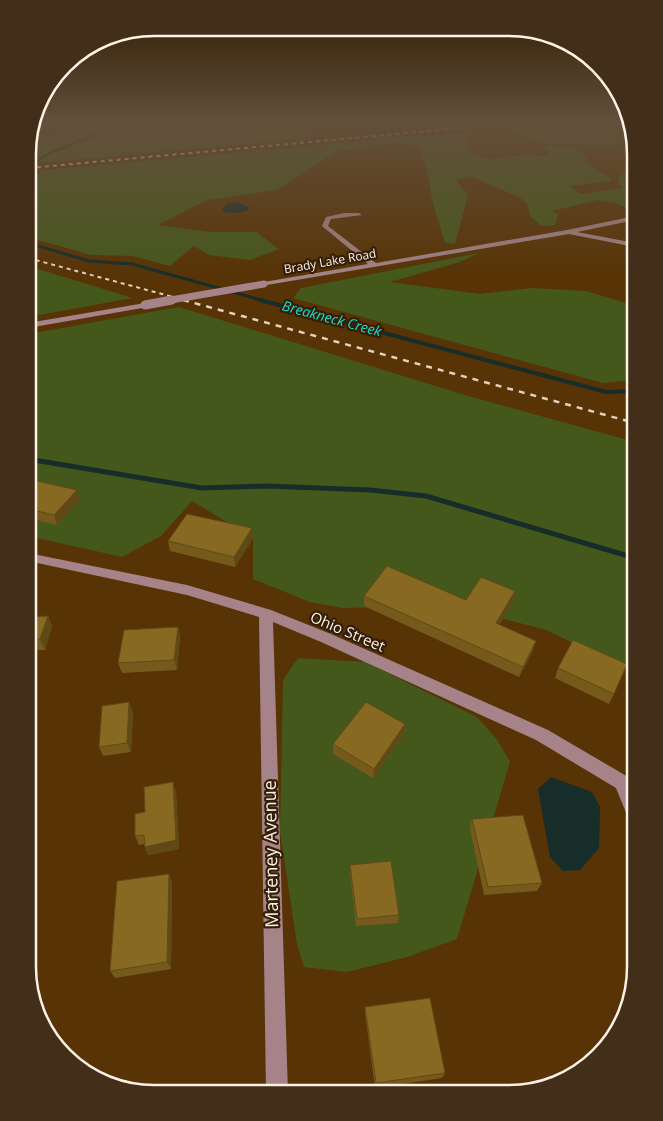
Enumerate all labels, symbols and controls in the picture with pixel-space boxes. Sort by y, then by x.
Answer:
street label: Brady Lake Road [282,245,378,277]
water label: Breakneck Creek [280,296,385,341]
street label: Ohio Street [308,606,388,656]
street label: Marteney Avenue [257,780,283,928]

